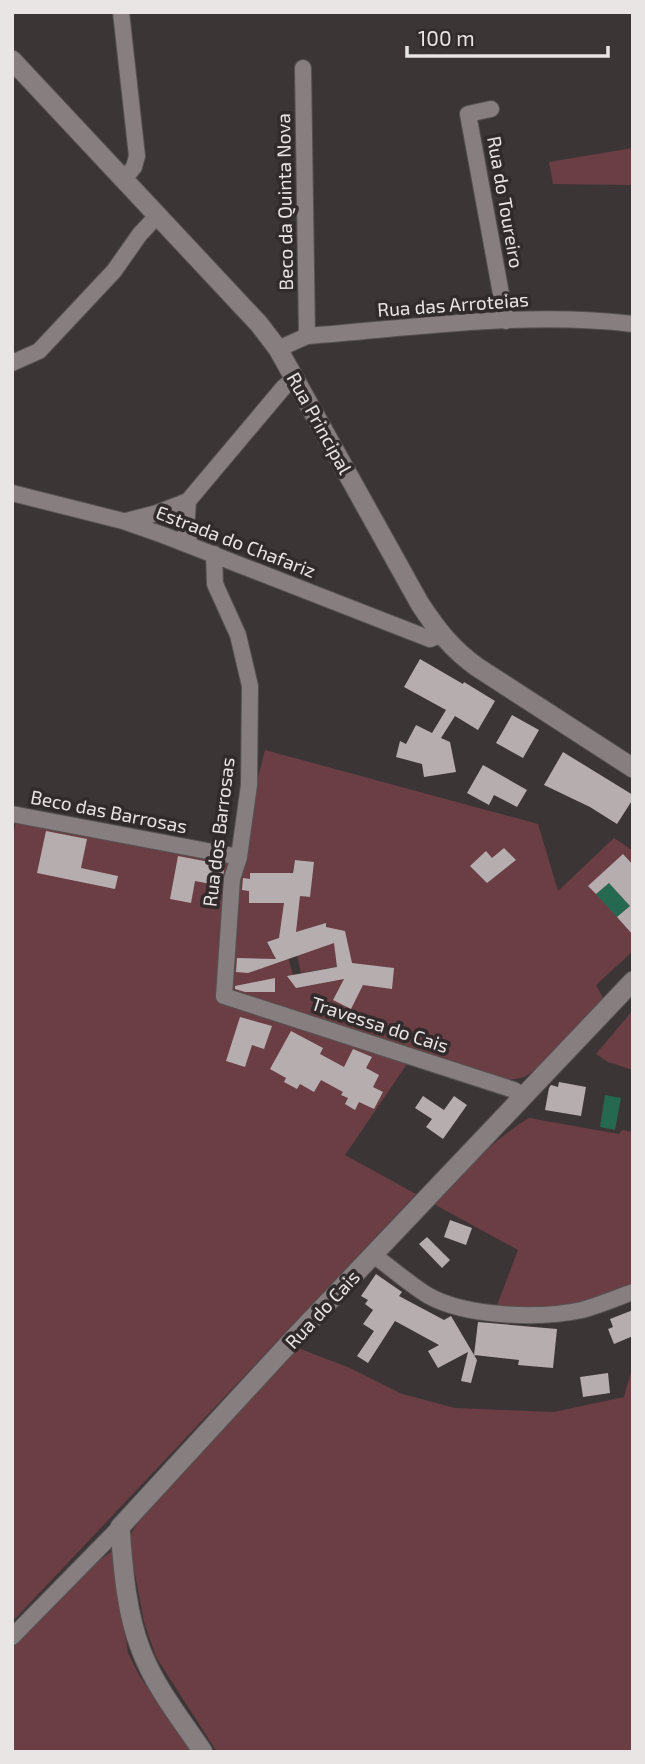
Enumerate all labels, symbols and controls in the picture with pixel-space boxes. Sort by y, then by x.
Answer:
scale bar [407,14,608,58]
text: 100 m [418,25,475,50]
street label: Beco da Quinta Nova [271,113,297,291]
street label: Rua do Toureiro [483,134,529,270]
street label: Rua das Arroteias [376,287,530,321]
street label: Rua Principal [283,368,358,478]
street label: Estrada do Chafariz [153,500,319,582]
street label: Rua dos Barrosas [197,756,239,908]
street label: Beco das Barrosas [29,785,189,837]
street label: Travessa do Cais [308,991,452,1057]
street label: Rua do Cais [280,1265,364,1353]

